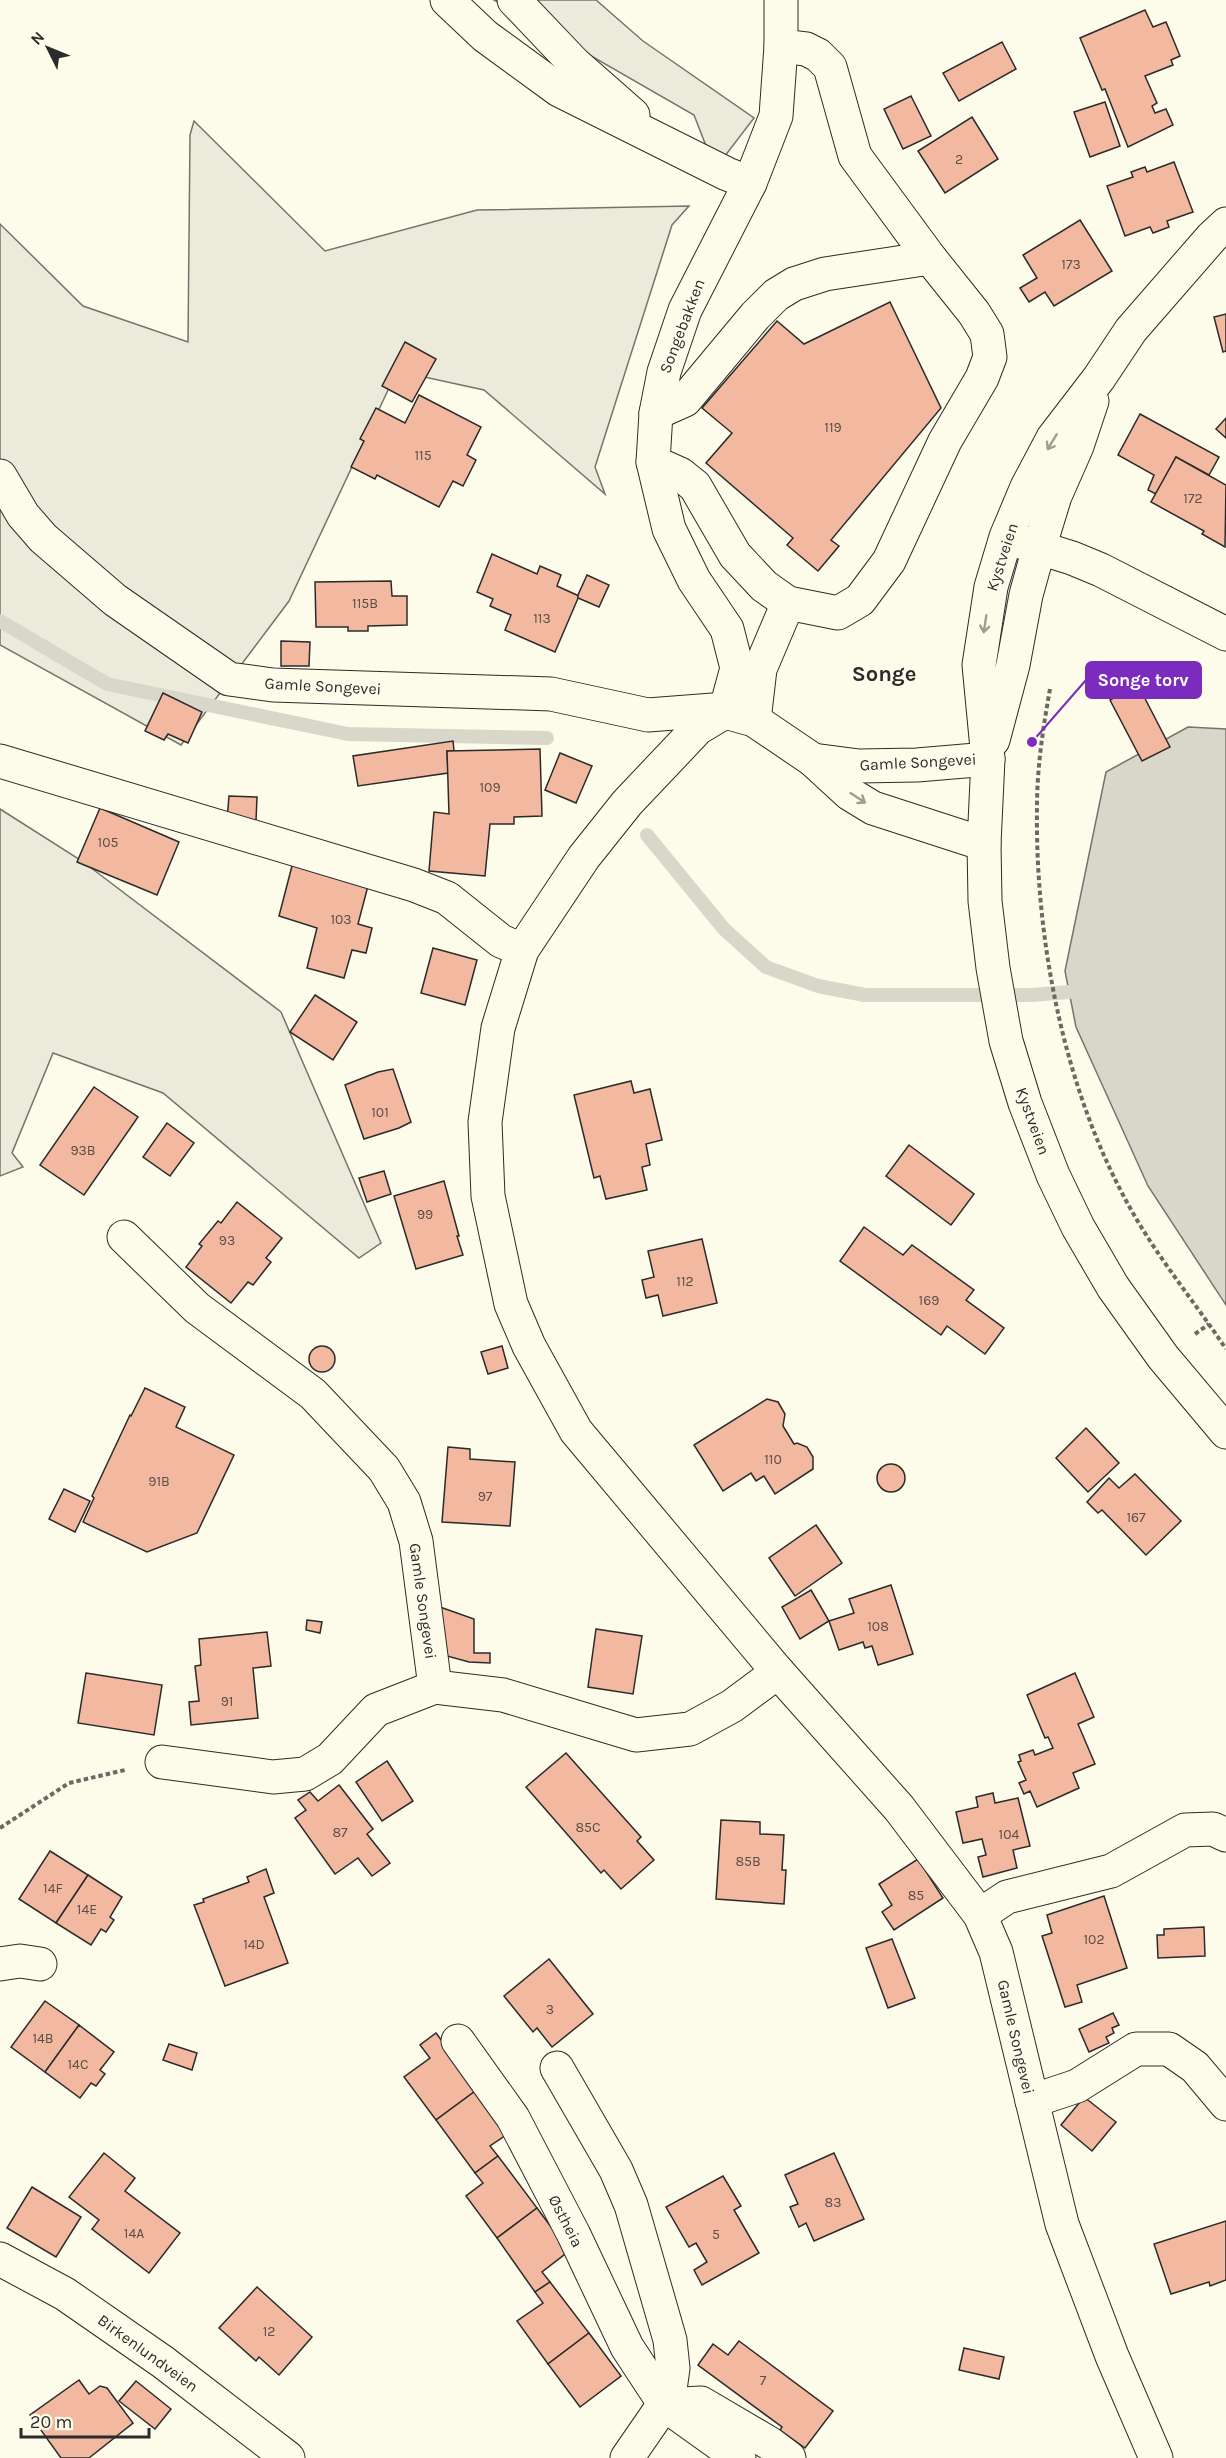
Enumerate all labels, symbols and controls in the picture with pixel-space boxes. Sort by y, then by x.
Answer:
north arrow [18,18,78,78]
text: N [27,27,48,49]
house number: 2 [955,151,963,168]
house number: 173 [1061,256,1081,273]
street label: Songebakken [655,276,709,376]
house number: 119 [824,419,842,436]
one-way arrow [1046,433,1058,450]
house number: 115 [414,447,432,464]
house number: 172 [1183,490,1203,507]
street label: Kystveien [982,521,1022,593]
house number: 115B [352,595,378,612]
house number: 113 [533,610,551,627]
one-way arrow [980,613,991,633]
district label: Songe [852,661,916,687]
callout: Songe torv [1086,662,1201,698]
text: Songe torv [1097,669,1189,691]
street label: Gamle Songevei [264,673,382,699]
street label: Gamle Songevei [859,749,977,775]
house number: 109 [479,779,501,796]
one-way arrow [849,792,866,804]
house number: 105 [98,834,119,851]
house number: 103 [330,911,352,928]
street label: Kystveien [1012,1085,1054,1157]
house number: 101 [371,1104,389,1121]
house number: 93B [70,1142,96,1159]
house number: 99 [417,1206,433,1223]
house number: 93 [219,1232,235,1249]
house number: 112 [676,1273,694,1290]
house number: 169 [919,1292,939,1309]
house number: 110 [764,1451,782,1468]
house number: 91B [148,1473,170,1490]
house number: 97 [478,1488,493,1505]
house number: 167 [1126,1509,1146,1526]
street label: Gamle Songevei [405,1542,441,1660]
house number: 108 [867,1618,889,1635]
house number: 91 [221,1693,233,1710]
house number: 85C [575,1819,601,1836]
house number: 87 [332,1824,348,1841]
house number: 104 [999,1826,1020,1843]
house number: 85B [735,1853,761,1870]
house number: 14F [43,1880,63,1897]
house number: 85 [908,1887,924,1904]
house number: 14E [77,1901,97,1918]
house number: 102 [1083,1931,1105,1948]
house number: 14D [243,1936,265,1953]
street label: Gamle Songevei [994,1978,1038,2096]
house number: 3 [546,2001,554,2018]
house number: 14B [32,2030,54,2047]
house number: 14C [67,2056,89,2073]
street label: Østheia [545,2192,587,2250]
house number: 83 [825,2194,841,2211]
house number: 14A [124,2225,144,2242]
house number: 5 [712,2226,720,2243]
street label: Birkenlundveien [94,2310,202,2396]
house number: 12 [263,2323,275,2340]
house number: 7 [760,2372,767,2389]
scale bar [21,2401,148,2439]
text: 20 m [30,2411,72,2433]

